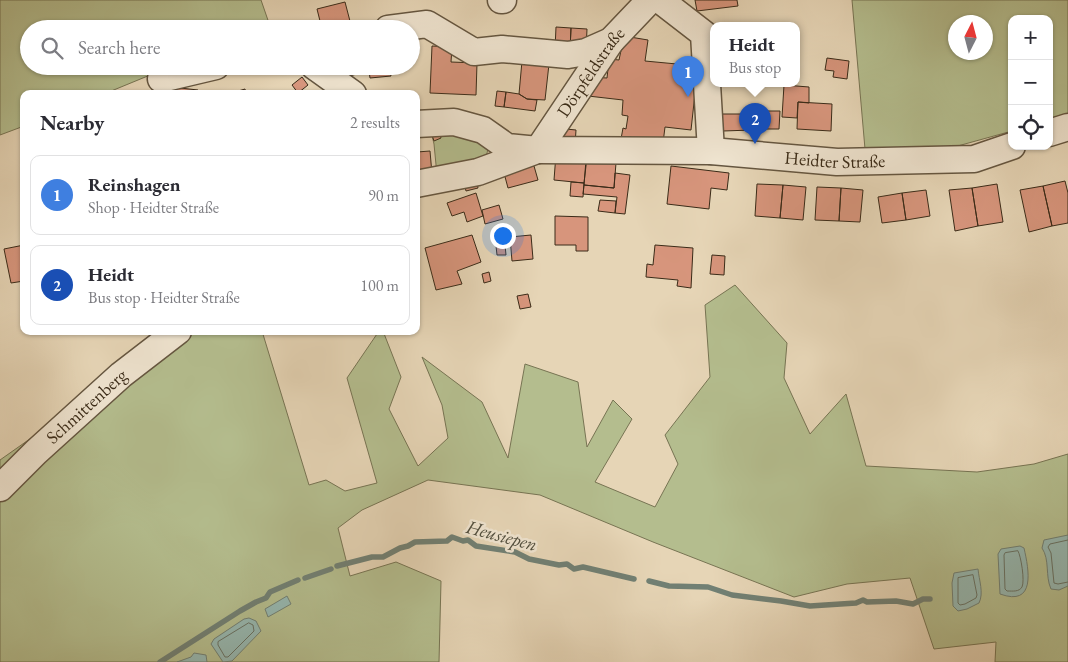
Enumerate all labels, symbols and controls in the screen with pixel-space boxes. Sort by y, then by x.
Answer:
north arrow [948,15,993,60]
map controls [1008,15,1053,150]
button: + [1008,15,1053,60]
search box [20,20,420,75]
street label: Dörpfeldstraße [551,22,629,121]
popup [710,22,800,87]
text: Heidt [729,32,775,57]
icon: search [38,34,66,62]
text: Search here [78,35,160,60]
pin: 1 [672,56,704,97]
text: Bus stop [729,57,781,78]
button: − [1008,60,1053,105]
pin: 2 [739,103,771,144]
button: locate [1008,105,1053,150]
text: Nearby [40,109,104,136]
text: 2 results [350,112,400,133]
street label: Heidter Straße [784,145,885,173]
text: Reinshagen [88,172,181,197]
text: 1 [53,185,61,206]
text: 90 m [368,185,399,206]
text: Shop · Heidter Straße [88,197,219,218]
your location [490,223,516,249]
text: Heidt [88,262,134,287]
text: 2 [53,275,61,296]
text: 100 m [360,275,399,296]
text: Bus stop · Heidter Straße [88,287,240,308]
street label: Schmittenberg [41,363,131,448]
water label: Heusiepen [463,514,540,557]

